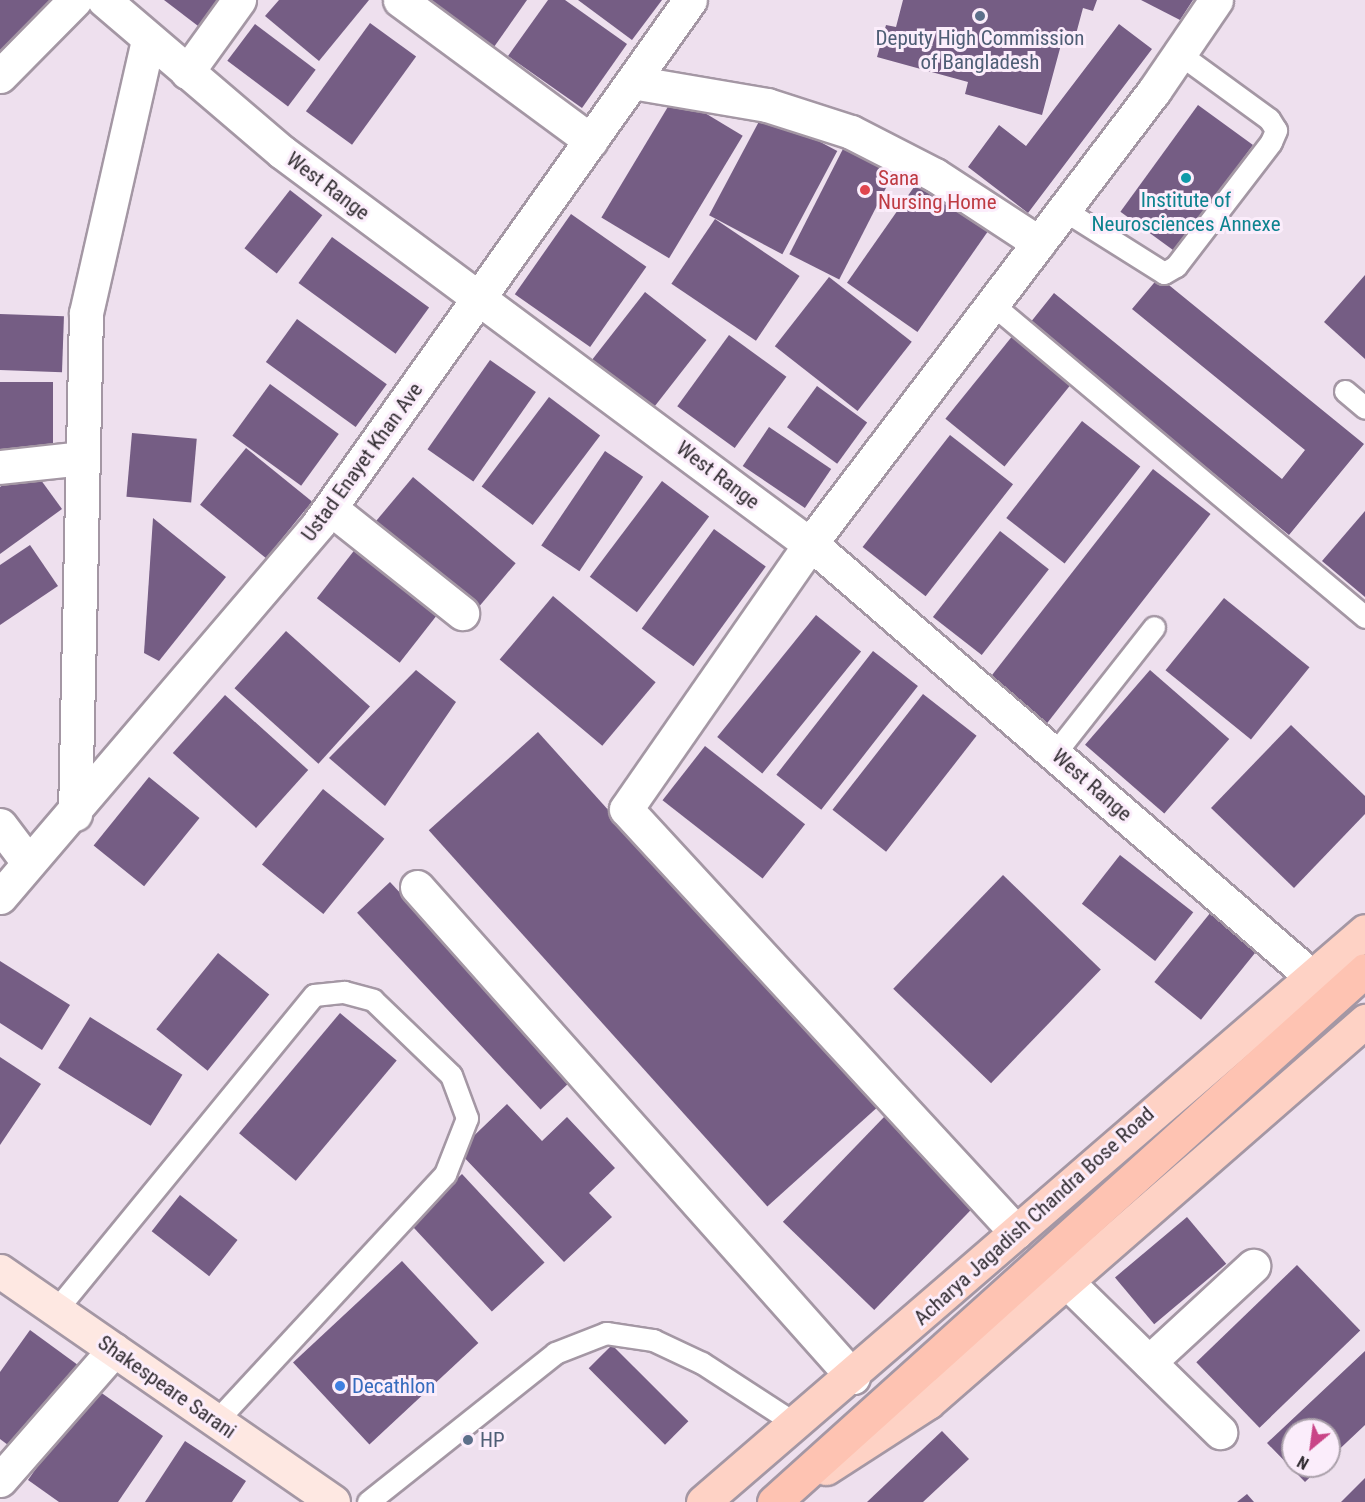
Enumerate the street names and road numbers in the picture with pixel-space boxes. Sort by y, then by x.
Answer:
street label: West Range [281,147,375,225]
street label: Ustad Enayet Khan Ave [296,378,428,546]
street label: West Range [671,436,765,514]
street label: West Range [1047,743,1137,827]
street label: Acharya Jagadish Chandra Bose Road [909,1101,1159,1331]
street label: Shakespeare Sarani [93,1330,241,1444]

